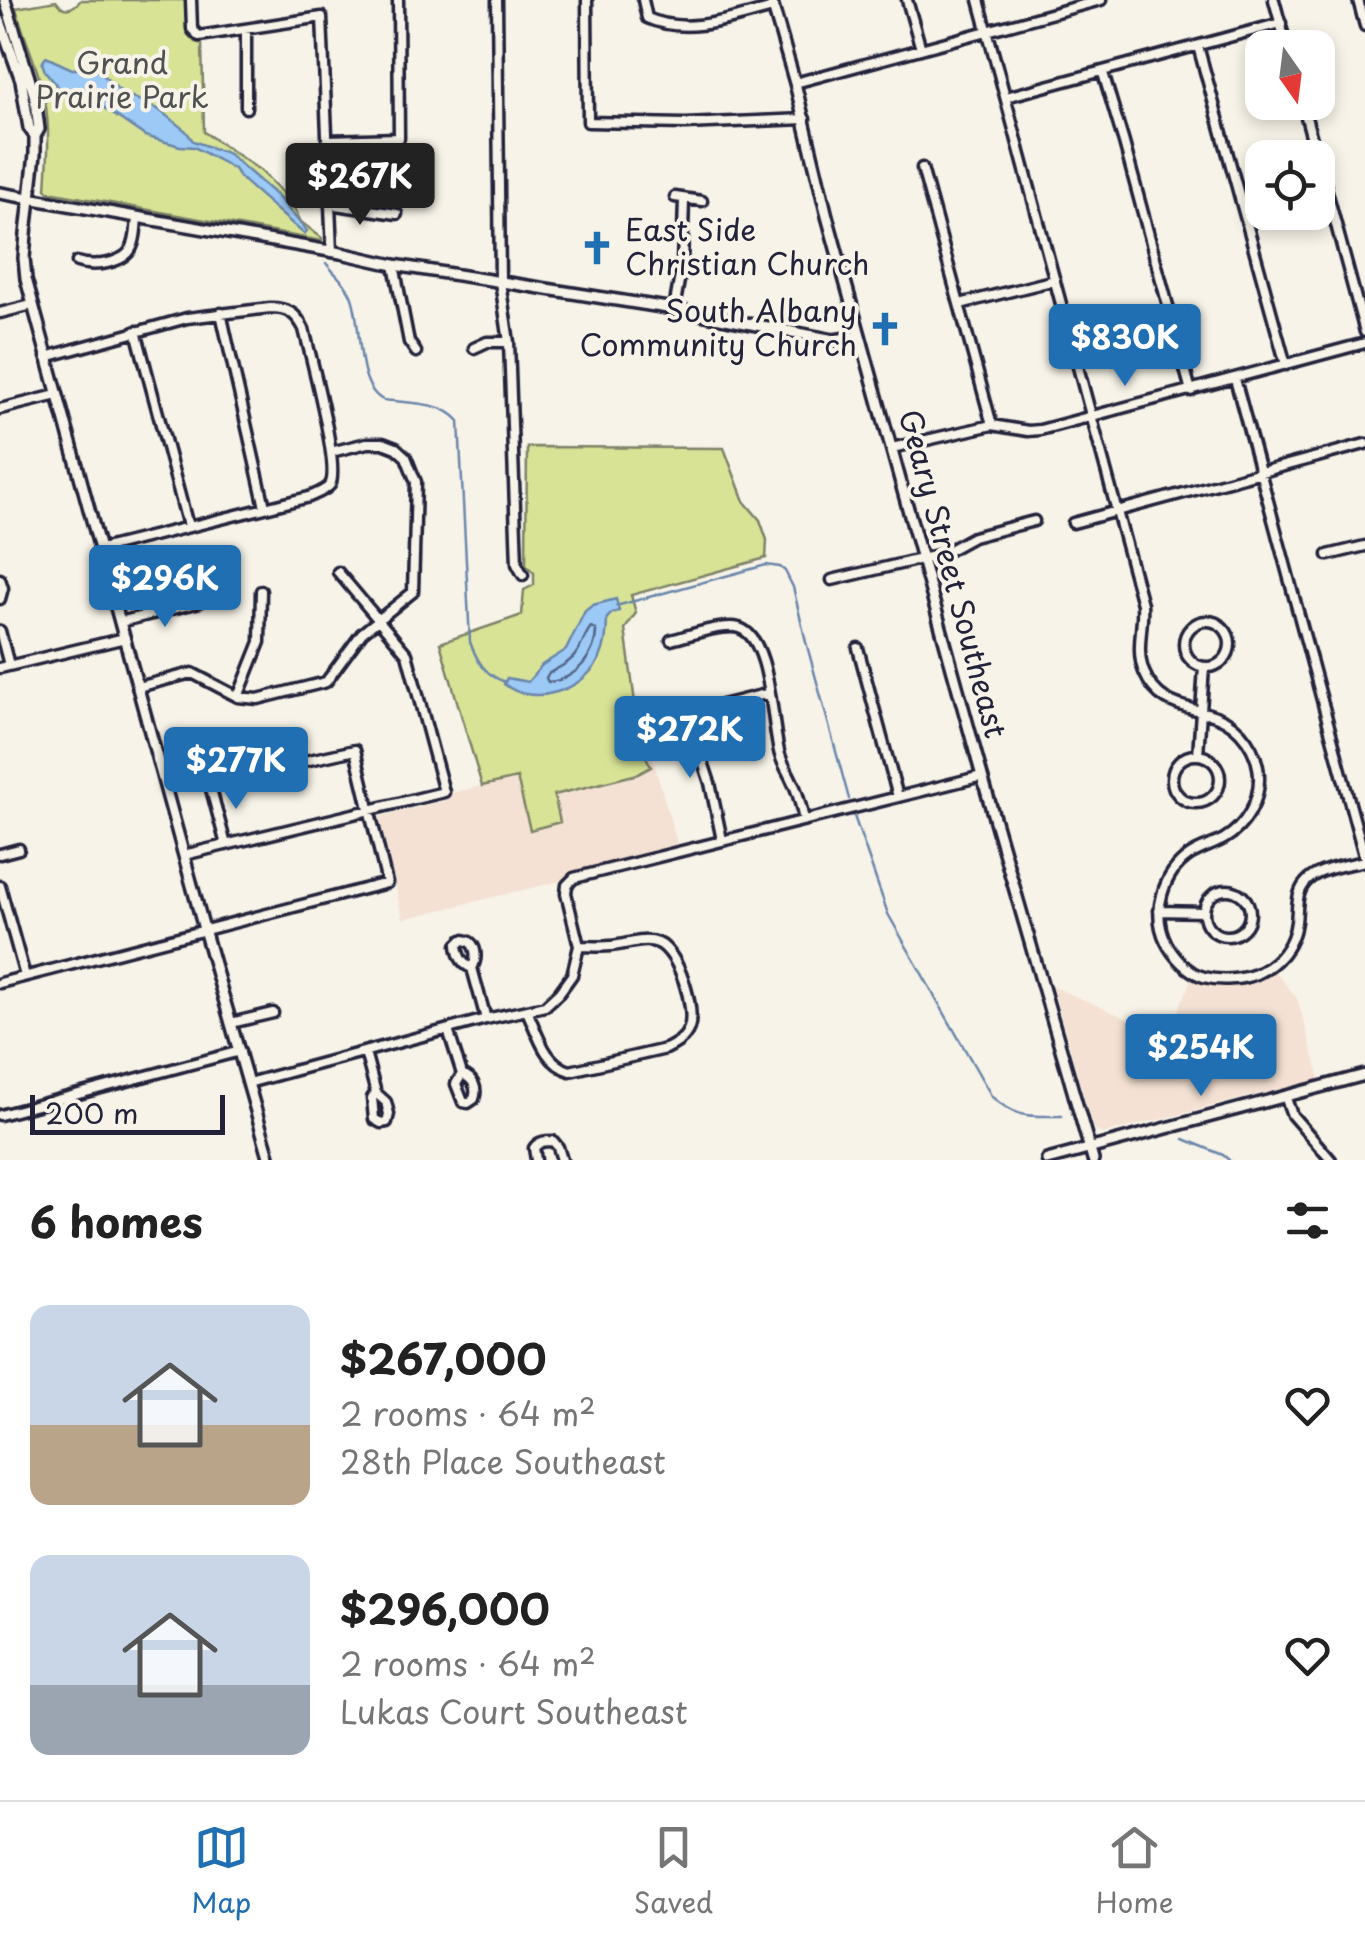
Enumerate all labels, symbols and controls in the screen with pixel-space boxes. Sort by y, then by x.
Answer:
north arrow [1245,30,1335,120]
map controls [1245,30,1335,230]
park label: Grand Prairie Park [35,39,209,118]
button: locate [1245,140,1335,230]
pin: $267K [290,143,430,228]
text: $267K [308,151,412,199]
place label: East Side Christian Church [625,206,870,285]
church icon: East Side Christian Church [578,229,616,267]
place label: South Albany Community Church [579,287,857,366]
pin: $830K [1055,304,1195,389]
church icon: South Albany Community Church [866,310,904,348]
text: $830K [1071,312,1179,360]
street label: Geary Street Southeast [889,404,1020,743]
pin: $296K [95,545,235,630]
text: $296K [111,553,219,601]
pin: $272K [620,696,760,781]
text: $272K [636,704,744,752]
pin: $277K [166,727,306,812]
text: $277K [186,735,286,783]
pin: $254K [1131,1014,1271,1099]
text: $254K [1147,1022,1255,1070]
scale bar [30,1090,225,1134]
text: 200 m [45,1091,138,1134]
text: 6 homes [30,1189,203,1252]
icon: filters [1280,1193,1335,1248]
text: $267,000 [340,1326,547,1389]
icon: home [110,1345,230,1465]
icon: heart [1280,1378,1335,1433]
text: 2 rooms · 64 m² [340,1389,596,1437]
text: 28th Place Southeast [340,1437,666,1485]
text: $296,000 [340,1576,550,1639]
icon: home [110,1595,230,1715]
icon: heart [1280,1628,1335,1683]
text: 2 rooms · 64 m² [340,1639,596,1687]
text: Lukas Court Southeast [340,1687,688,1735]
tab: Map [191,1820,251,1923]
tab: Saved [634,1820,713,1923]
tab: Home [1096,1820,1174,1923]

